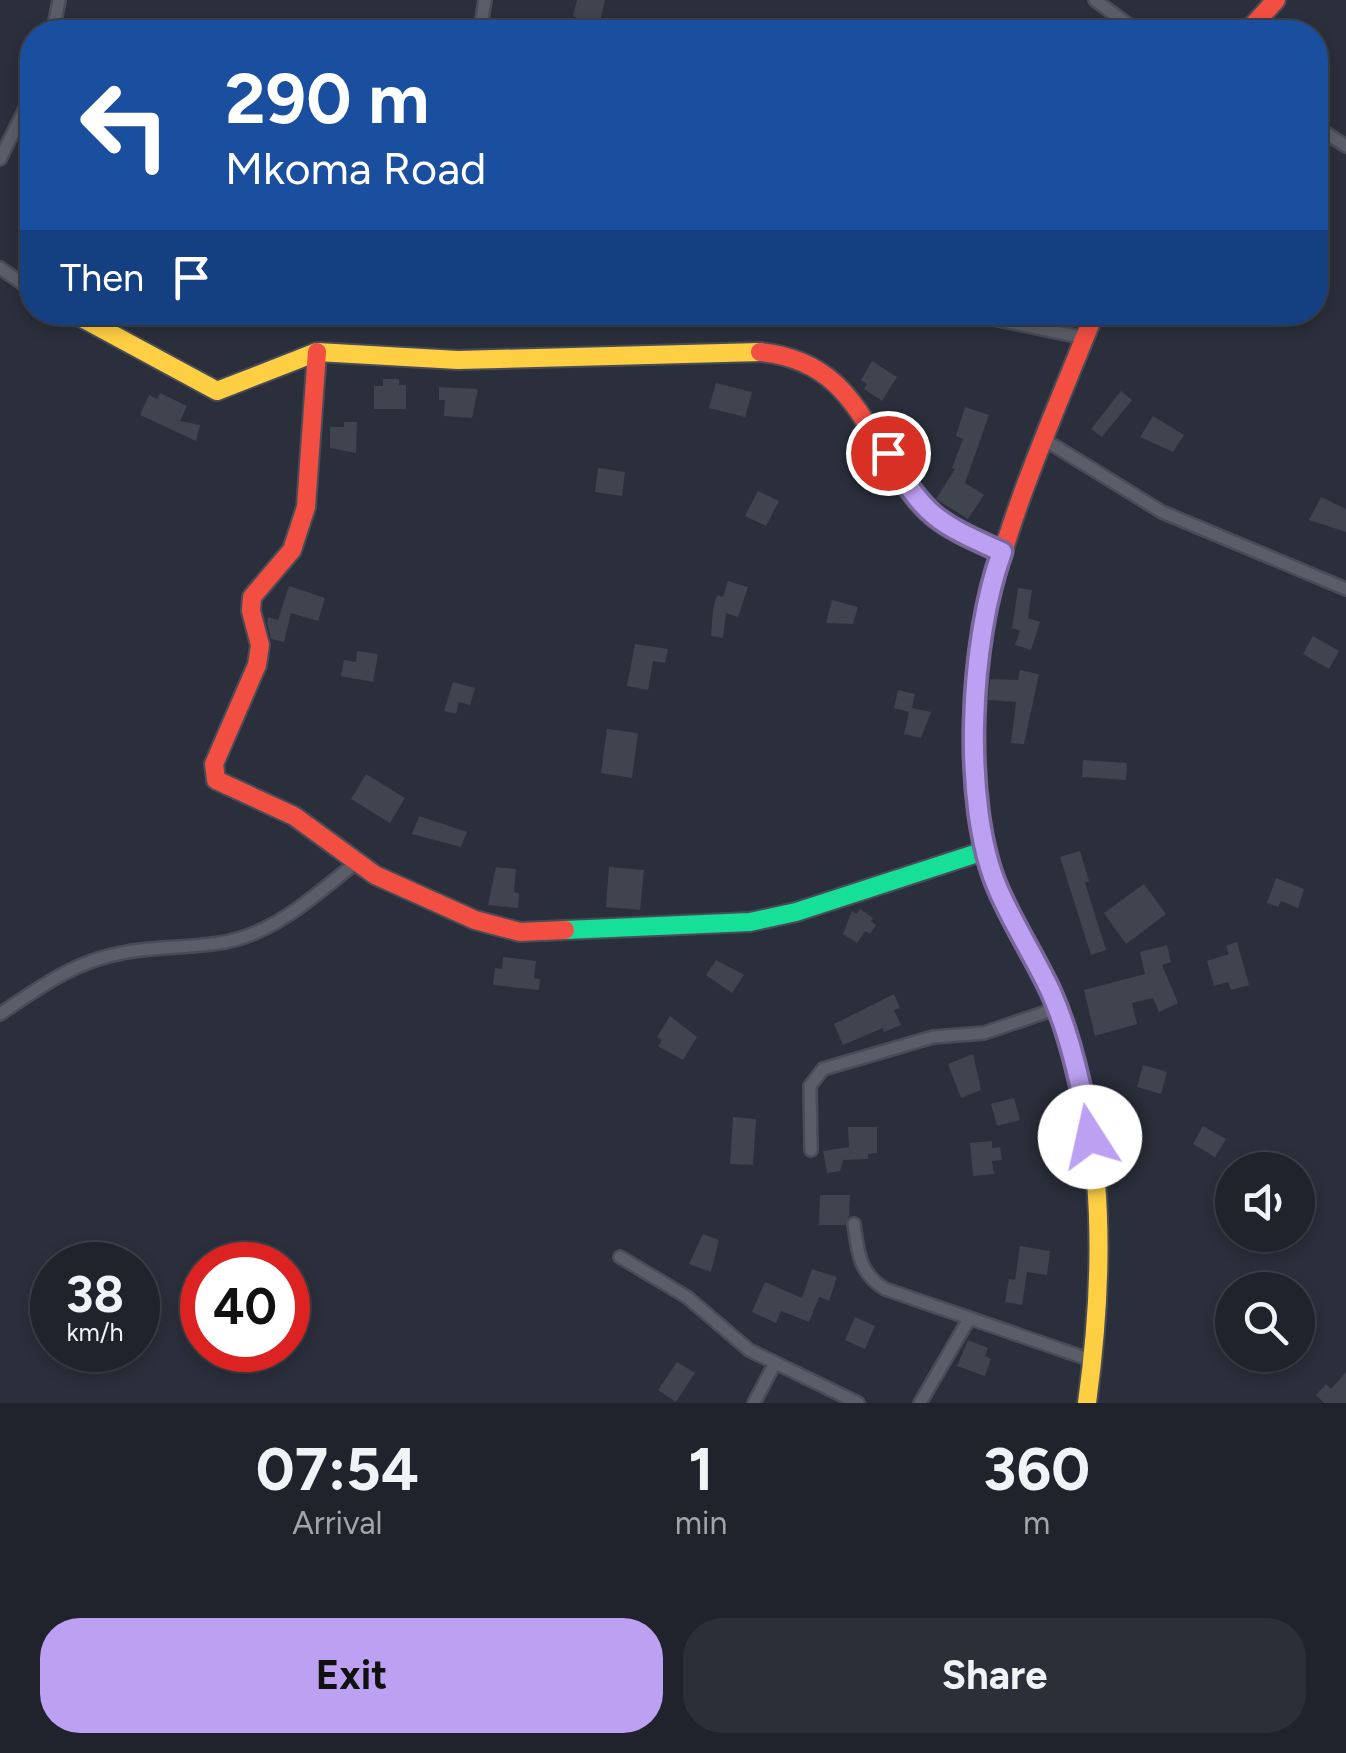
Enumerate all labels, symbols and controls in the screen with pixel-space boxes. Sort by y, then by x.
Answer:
text: 290 m [225,56,429,141]
icon: left [60,60,190,190]
text: Mkoma Road [225,141,486,195]
icon: arrive [164,250,219,305]
text: Then [60,255,144,301]
pin [846,411,931,496]
icon: arrive [861,426,916,481]
position arrow [1038,1085,1142,1189]
map controls [1215,1152,1315,1372]
button: sound [1215,1152,1315,1252]
speed limit sign: 40 [180,1242,310,1372]
text: 38 [66,1264,124,1325]
button: search [1215,1272,1315,1372]
text: km/h [66,1317,124,1347]
text: 07:54 [256,1433,419,1505]
text: 1 [688,1433,714,1505]
text: 360 [983,1433,1090,1505]
text: Arrival [292,1504,383,1542]
text: min [675,1504,727,1542]
text: m [1023,1504,1050,1542]
button: Exit [40,1618,663,1733]
button: Share [683,1618,1306,1733]

